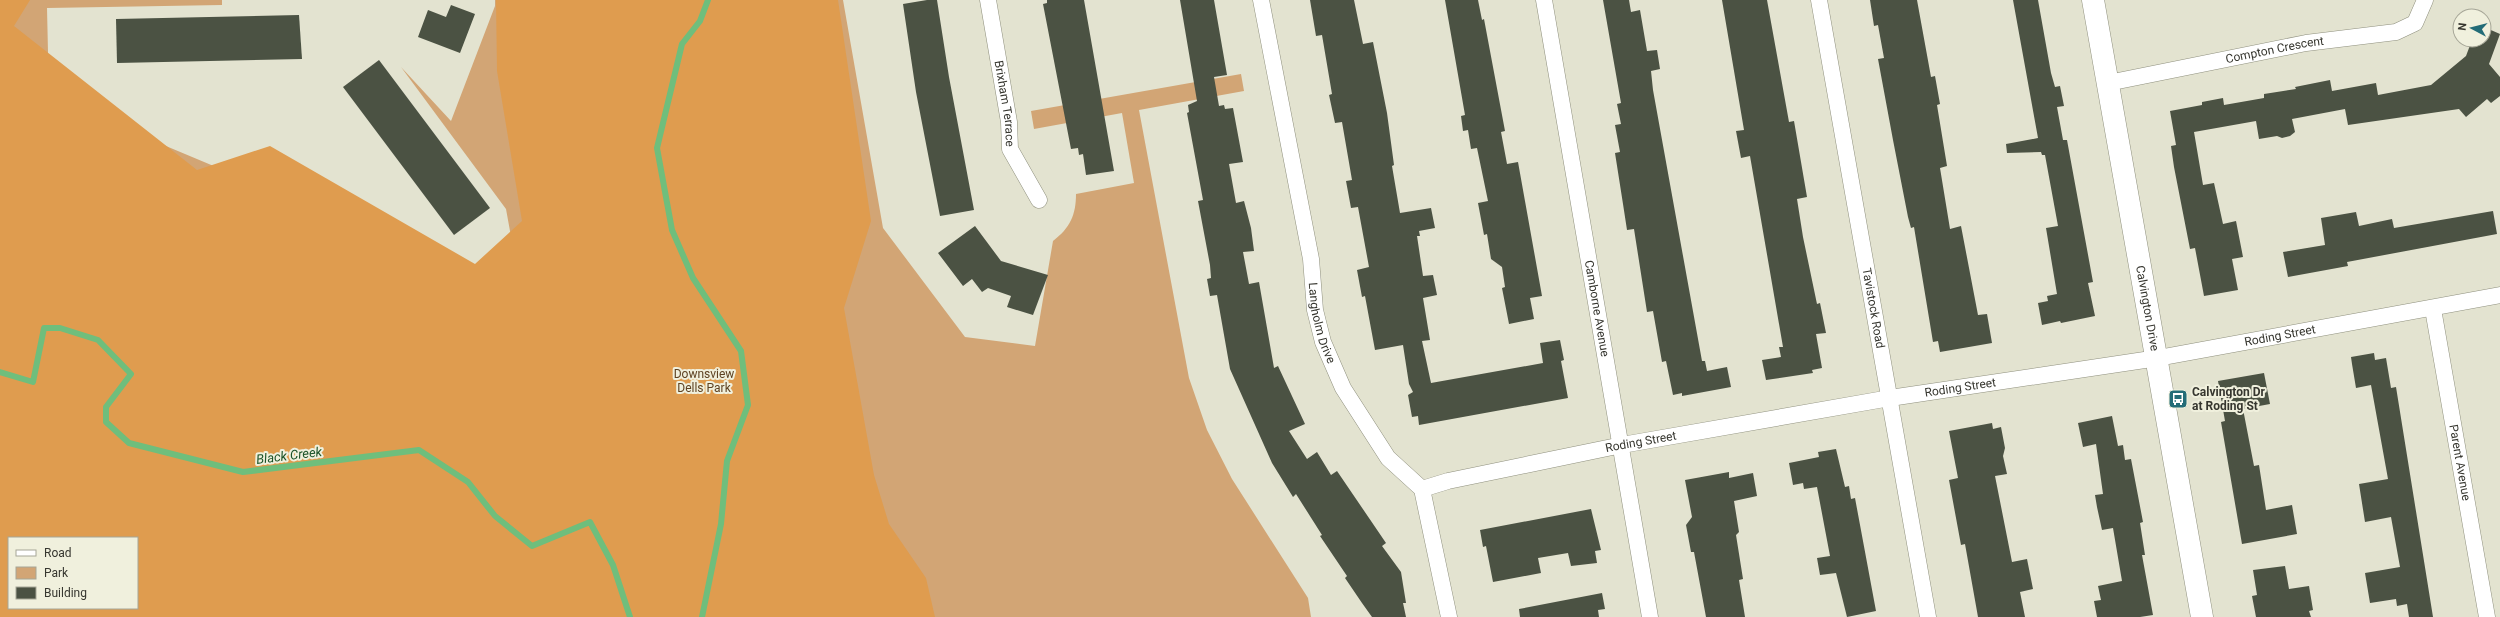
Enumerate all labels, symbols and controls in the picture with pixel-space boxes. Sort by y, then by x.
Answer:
north arrow [2452,8,2492,48]
text: N [2456,22,2470,31]
street label: Compton Crescent [2224,34,2325,66]
street label: Brixham Terrace [992,59,1017,147]
street label: Camborne Avenue [1582,259,1612,358]
street label: Calvington Drive [2133,264,2162,352]
street label: Tavistock Road [1859,267,1887,350]
street label: Langholm Drive [1306,282,1338,366]
street label: Roding Street [2243,322,2317,349]
park label: Downsview Dells Park [674,367,734,395]
street label: Roding Street [1924,375,1997,400]
place label: Calvington Dr at Roding St [2192,385,2265,413]
bus stop icon: Calvington Dr at Roding St [2167,388,2189,410]
street label: Parent Avenue [2446,423,2474,502]
street label: Roding Street [1604,429,1678,455]
water label: Black Creek [255,444,323,467]
legend [8,537,138,609]
text: Road [44,546,72,560]
text: Park [44,566,69,580]
text: Building [44,586,87,600]

